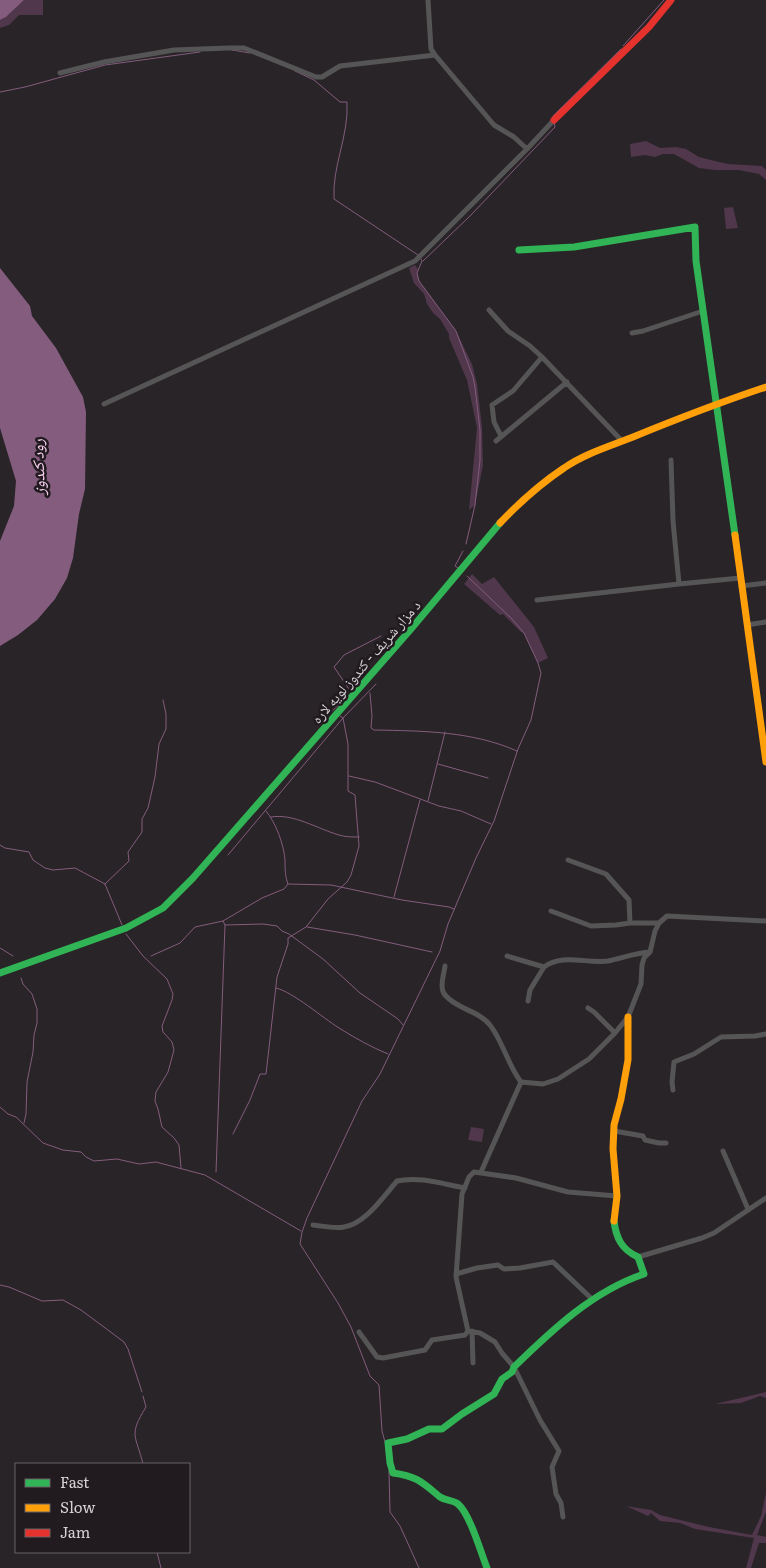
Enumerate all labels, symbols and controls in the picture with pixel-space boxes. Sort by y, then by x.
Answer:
water label: رود کندوز [24,439,50,496]
street label: د مزار شریف - کندوز لویه لاره [305,594,425,728]
legend [15,1463,190,1553]
text: Fast [60,1470,89,1493]
text: Slow [60,1495,95,1518]
text: Jam [60,1520,91,1543]

